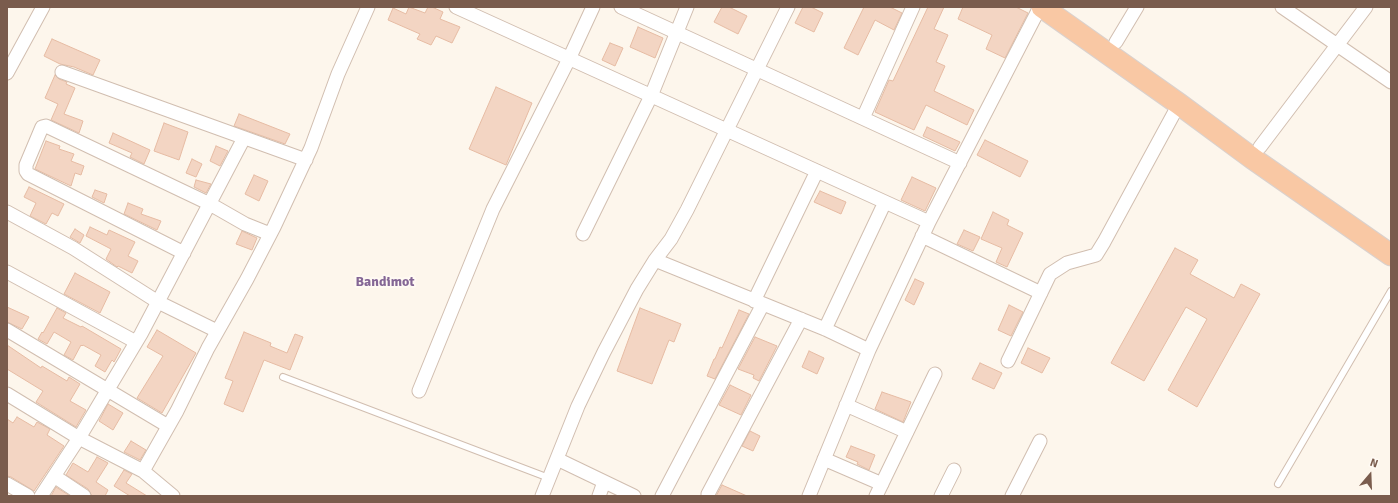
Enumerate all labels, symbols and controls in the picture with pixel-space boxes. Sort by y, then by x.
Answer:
district label: Bandimot [355,274,415,290]
north arrow [1350,455,1390,495]
text: N [1368,456,1380,471]

